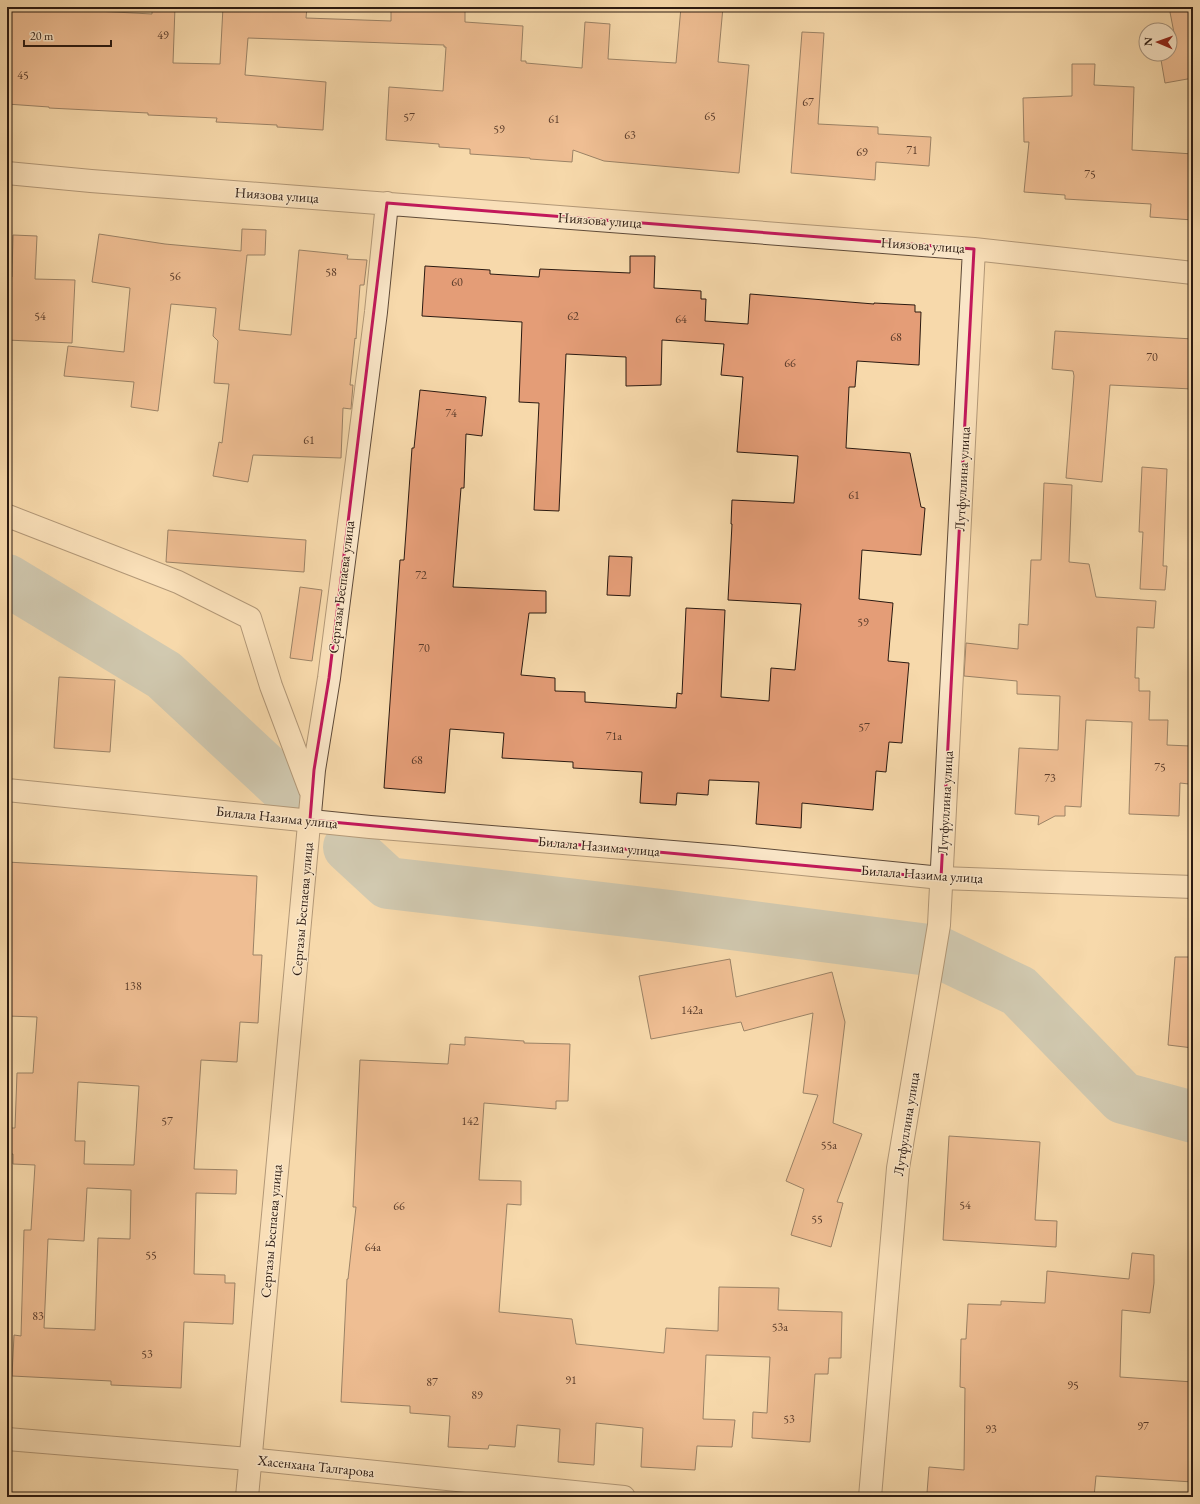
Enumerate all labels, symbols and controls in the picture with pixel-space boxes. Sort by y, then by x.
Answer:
scale bar [24,22,111,48]
north arrow [1138,22,1178,62]
house number: 49 [157,27,169,43]
text: 20 m [30,28,54,44]
text: N [1141,37,1155,46]
house number: 45 [17,67,29,83]
house number: 67 [802,94,814,110]
house number: 65 [704,108,716,124]
house number: 57 [403,109,415,125]
house number: 61 [548,111,560,127]
house number: 59 [493,121,505,137]
house number: 63 [624,127,636,143]
house number: 71 [906,142,918,158]
house number: 69 [856,144,868,160]
house number: 75 [1084,166,1096,182]
street label: Ниязова улица [234,183,320,207]
street label: Ниязова улица [557,208,643,232]
street label: Ниязова улица [880,233,966,257]
house number: 58 [325,264,337,280]
house number: 56 [169,268,181,284]
house number: 60 [451,274,463,290]
house number: 54 [34,308,46,324]
house number: 62 [567,308,579,324]
house number: 64 [675,311,687,327]
house number: 68 [890,329,902,345]
house number: 70 [1146,349,1158,365]
house number: 66 [784,355,796,371]
house number: 74 [445,405,457,421]
street label: Лутфуллина улица [950,426,974,532]
house number: 61 [303,432,315,448]
house number: 61 [848,487,860,503]
street label: Сергазы Беспаева улица [324,519,358,655]
house number: 72 [415,567,427,583]
house number: 59 [857,614,869,630]
house number: 70 [418,640,430,656]
house number: 57 [858,719,870,735]
house number: 71а [606,728,622,744]
street label: Лутфуллина улица [933,750,957,856]
house number: 68 [411,752,423,768]
house number: 75 [1154,759,1166,775]
house number: 73 [1044,770,1056,786]
street label: Билала Назима улица [215,802,339,832]
street label: Билала Назима улица [537,832,661,860]
street label: Сергазы Беспаева улица [287,841,317,976]
street label: Билала Назима улица [860,861,984,887]
house number: 138 [124,978,142,994]
house number: 142а [681,1002,703,1018]
street label: Лутфуллина улица [889,1070,923,1177]
house number: 57 [161,1113,173,1129]
house number: 142 [461,1113,479,1129]
house number: 55а [821,1137,837,1153]
street label: Сергазы Беспаева улица [256,1163,286,1298]
house number: 54 [959,1197,971,1213]
house number: 66 [393,1198,405,1214]
house number: 55 [811,1211,823,1227]
house number: 64а [365,1239,381,1255]
house number: 55 [145,1247,157,1263]
house number: 83 [32,1308,44,1324]
house number: 53а [772,1319,788,1335]
house number: 53 [141,1346,153,1362]
house number: 91 [565,1372,577,1388]
house number: 87 [426,1374,438,1390]
house number: 95 [1067,1377,1079,1393]
house number: 89 [471,1387,483,1403]
house number: 53 [783,1411,795,1427]
house number: 97 [1137,1418,1149,1434]
house number: 93 [985,1421,997,1437]
street label: Хасенхана Талгарова [256,1451,376,1481]

